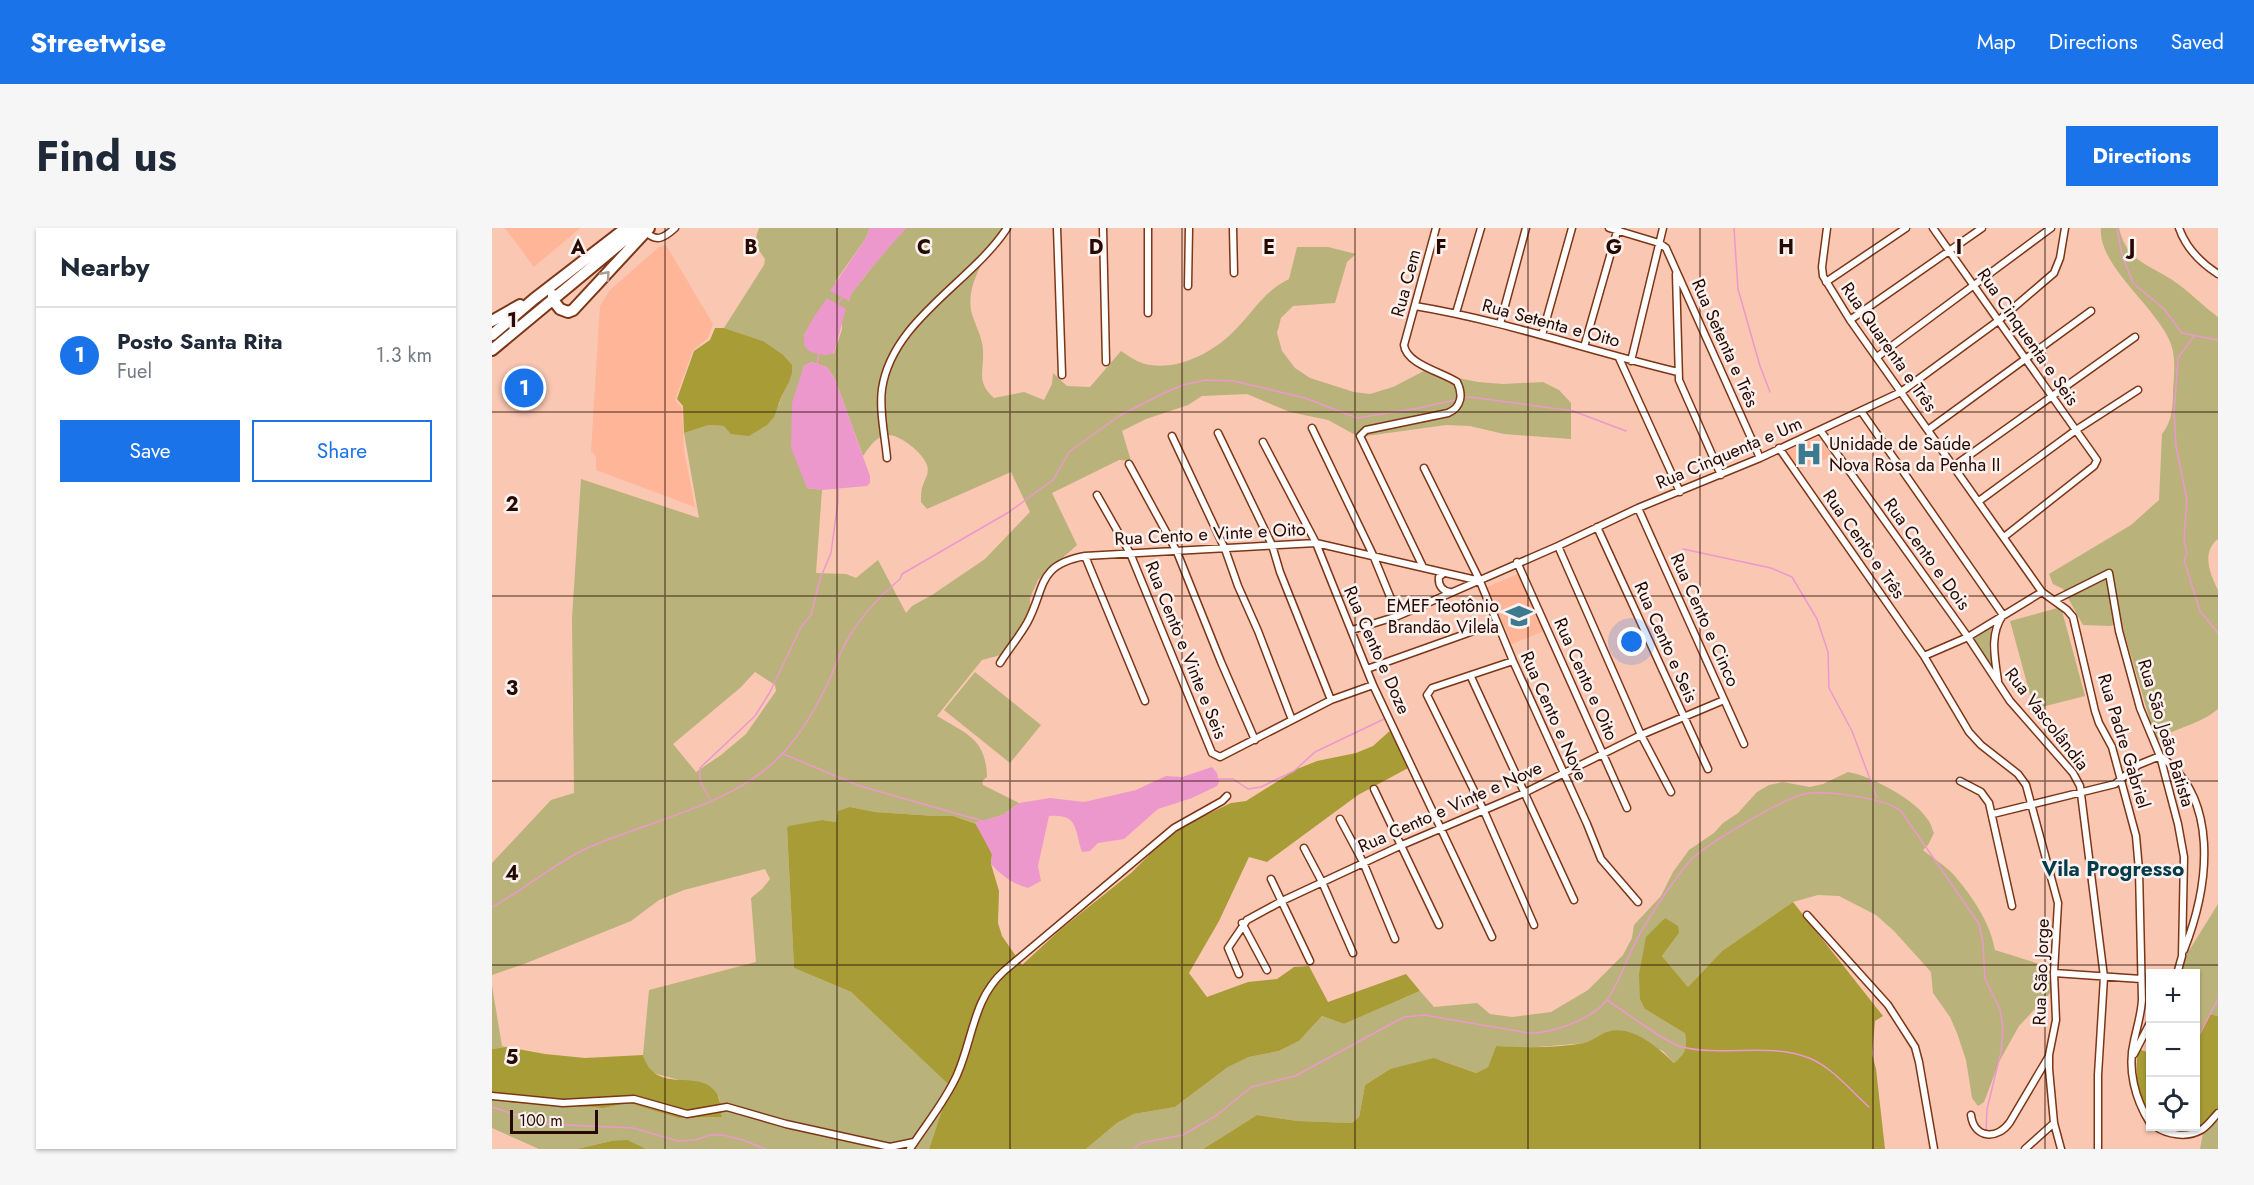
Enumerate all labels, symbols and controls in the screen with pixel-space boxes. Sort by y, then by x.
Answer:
text: Streetwise [30,22,166,63]
text: Map [1977,27,2016,57]
text: Directions [2049,27,2138,57]
text: Saved [2171,27,2224,57]
text: Find us [36,126,177,187]
button: Directions [2066,126,2218,186]
text: A [570,233,586,262]
text: B [744,233,758,262]
text: C [917,233,931,262]
text: D [1089,233,1103,262]
text: E [1263,233,1275,262]
text: F [1435,233,1447,262]
text: G [1606,233,1622,262]
text: H [1778,233,1794,262]
text: I [1956,233,1962,262]
text: J [2125,233,2135,262]
street label: Rua Cem [1384,246,1428,320]
text: Nearby [60,248,149,286]
street label: Rua Cinquenta e Seis [1971,263,2085,411]
one-way arrow [599,271,610,282]
street label: Rua Setenta e Três [1685,275,1765,411]
street label: Rua Quarenta e Três [1834,277,1944,417]
street label: Rua Setenta e Oito [1479,292,1623,354]
text: 1 [507,306,517,335]
text: Posto Santa Rita [117,325,283,357]
text: 1 [74,341,85,370]
text: 1.3 km [376,341,432,370]
text: Fuel [117,357,152,386]
pin: 1 [504,366,543,410]
street label: Rua Cinquenta e Um [1652,410,1806,496]
button: Save [60,420,240,482]
button: Share [252,420,432,482]
place label: Unidade de Saúde Nova Rosa da Penha II [1829,431,2000,478]
hospital icon: Unidade de Saúde Nova Rosa da Penha II [1794,439,1824,469]
street label: Rua Cento e Três [1817,484,1911,604]
text: 2 [505,490,519,519]
street label: Rua Cento e Dois [1877,493,1977,615]
street label: Rua Cento e Vinte e Oito [1114,516,1307,552]
street label: Rua Cento e Cinco [1664,549,1746,691]
street label: Rua Cento e Vinte e Seis [1138,557,1234,743]
street label: Rua Cento e Seis [1628,577,1704,707]
street label: Rua Cento e Doze [1337,582,1417,718]
place label: EMEF Teotônio Brandão Vilela [1386,593,1499,640]
school or university icon: EMEF Teotônio Brandão Vilela [1504,601,1534,631]
street label: Rua Cento e Oito [1547,613,1625,745]
your location [1617,627,1646,656]
street label: Rua Cento e Nove [1514,647,1594,785]
street label: Rua São João Batista [2131,656,2201,810]
street label: Rua Vascolândia [1999,662,2095,776]
street label: Rua Padre Gabriel [2091,670,2157,812]
text: 3 [506,674,518,703]
street label: Rua Cento e Vinte e Nove [1354,755,1546,859]
district label: Vila Progresso [2041,854,2184,884]
text: 4 [505,859,519,888]
street label: Rua São Jorge [2026,918,2056,1026]
map controls [2146,969,2200,1131]
button: + [2146,969,2200,1023]
button: − [2146,1023,2200,1077]
text: 5 [506,1043,519,1072]
button: locate [2146,1077,2200,1131]
scale bar [510,1107,598,1134]
text: 100 m [519,1109,563,1132]

